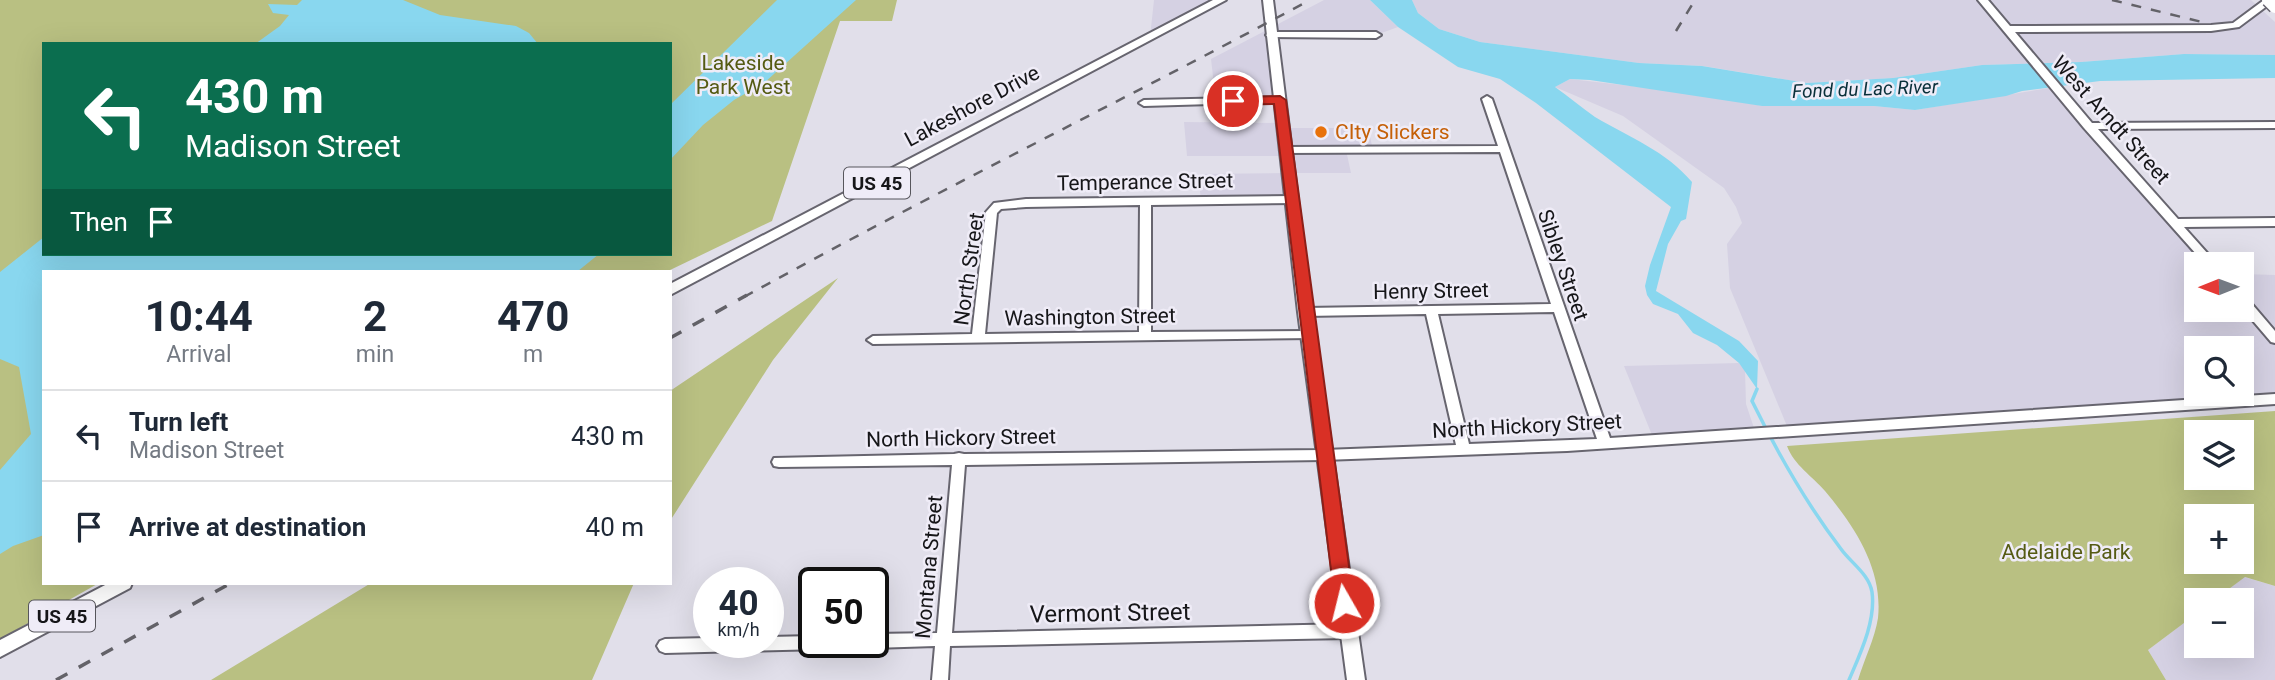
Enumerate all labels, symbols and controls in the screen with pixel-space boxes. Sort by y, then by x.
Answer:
park label: Lakeside Park West [696,51,790,99]
street label: West Arndt Street [2047,51,2175,189]
street label: Lakeshore Drive [901,60,1043,152]
text: 430 m [185,68,324,125]
icon: left [70,70,161,161]
pin [1203,71,1263,131]
water label: Fond du Lac River [1792,75,1939,103]
icon: arrive [1214,82,1252,120]
place label: CIty Slickers [1335,120,1450,144]
marker: CIty Slickers [1313,124,1329,140]
text: Madison Street [185,127,401,165]
road number: US 45 [844,168,910,198]
street label: Temperance Street [1057,168,1234,196]
icon: arrive [142,203,180,241]
street label: Sibley Street [1533,206,1593,324]
text: Then [70,207,128,237]
street label: North Street [949,211,989,327]
north arrow [2184,252,2254,322]
map controls [2184,252,2254,658]
street label: Henry Street [1373,278,1489,304]
text: 10:44 [145,292,253,341]
text: 2 [363,292,387,341]
text: 470 [497,292,569,341]
street label: Washington Street [1004,304,1176,330]
button: search [2184,336,2254,406]
text: Arrival [166,341,232,368]
text: min [356,341,394,368]
text: m [523,341,543,368]
text: Turn left [129,407,228,437]
street label: North Hickory Street [1432,409,1623,443]
icon: left [70,417,108,455]
button: layers [2184,420,2254,490]
text: 430 m [571,421,644,451]
street label: North Hickory Street [866,424,1056,452]
text: Madison Street [129,437,284,464]
street label: Montana Street [911,494,947,640]
button: + [2184,504,2254,574]
icon: arrive [70,508,108,546]
text: Arrive at destination [129,512,366,542]
text: 40 m [586,512,644,542]
park label: Adelaide Park [2002,540,2131,564]
position arrow [1307,566,1381,640]
speed limit sign: 50 [798,567,889,658]
text: 40 [718,583,759,624]
button: − [2184,588,2254,658]
street label: Vermont Street [1029,598,1191,628]
road number: US 45 [29,600,95,632]
text: km/h [717,619,760,640]

